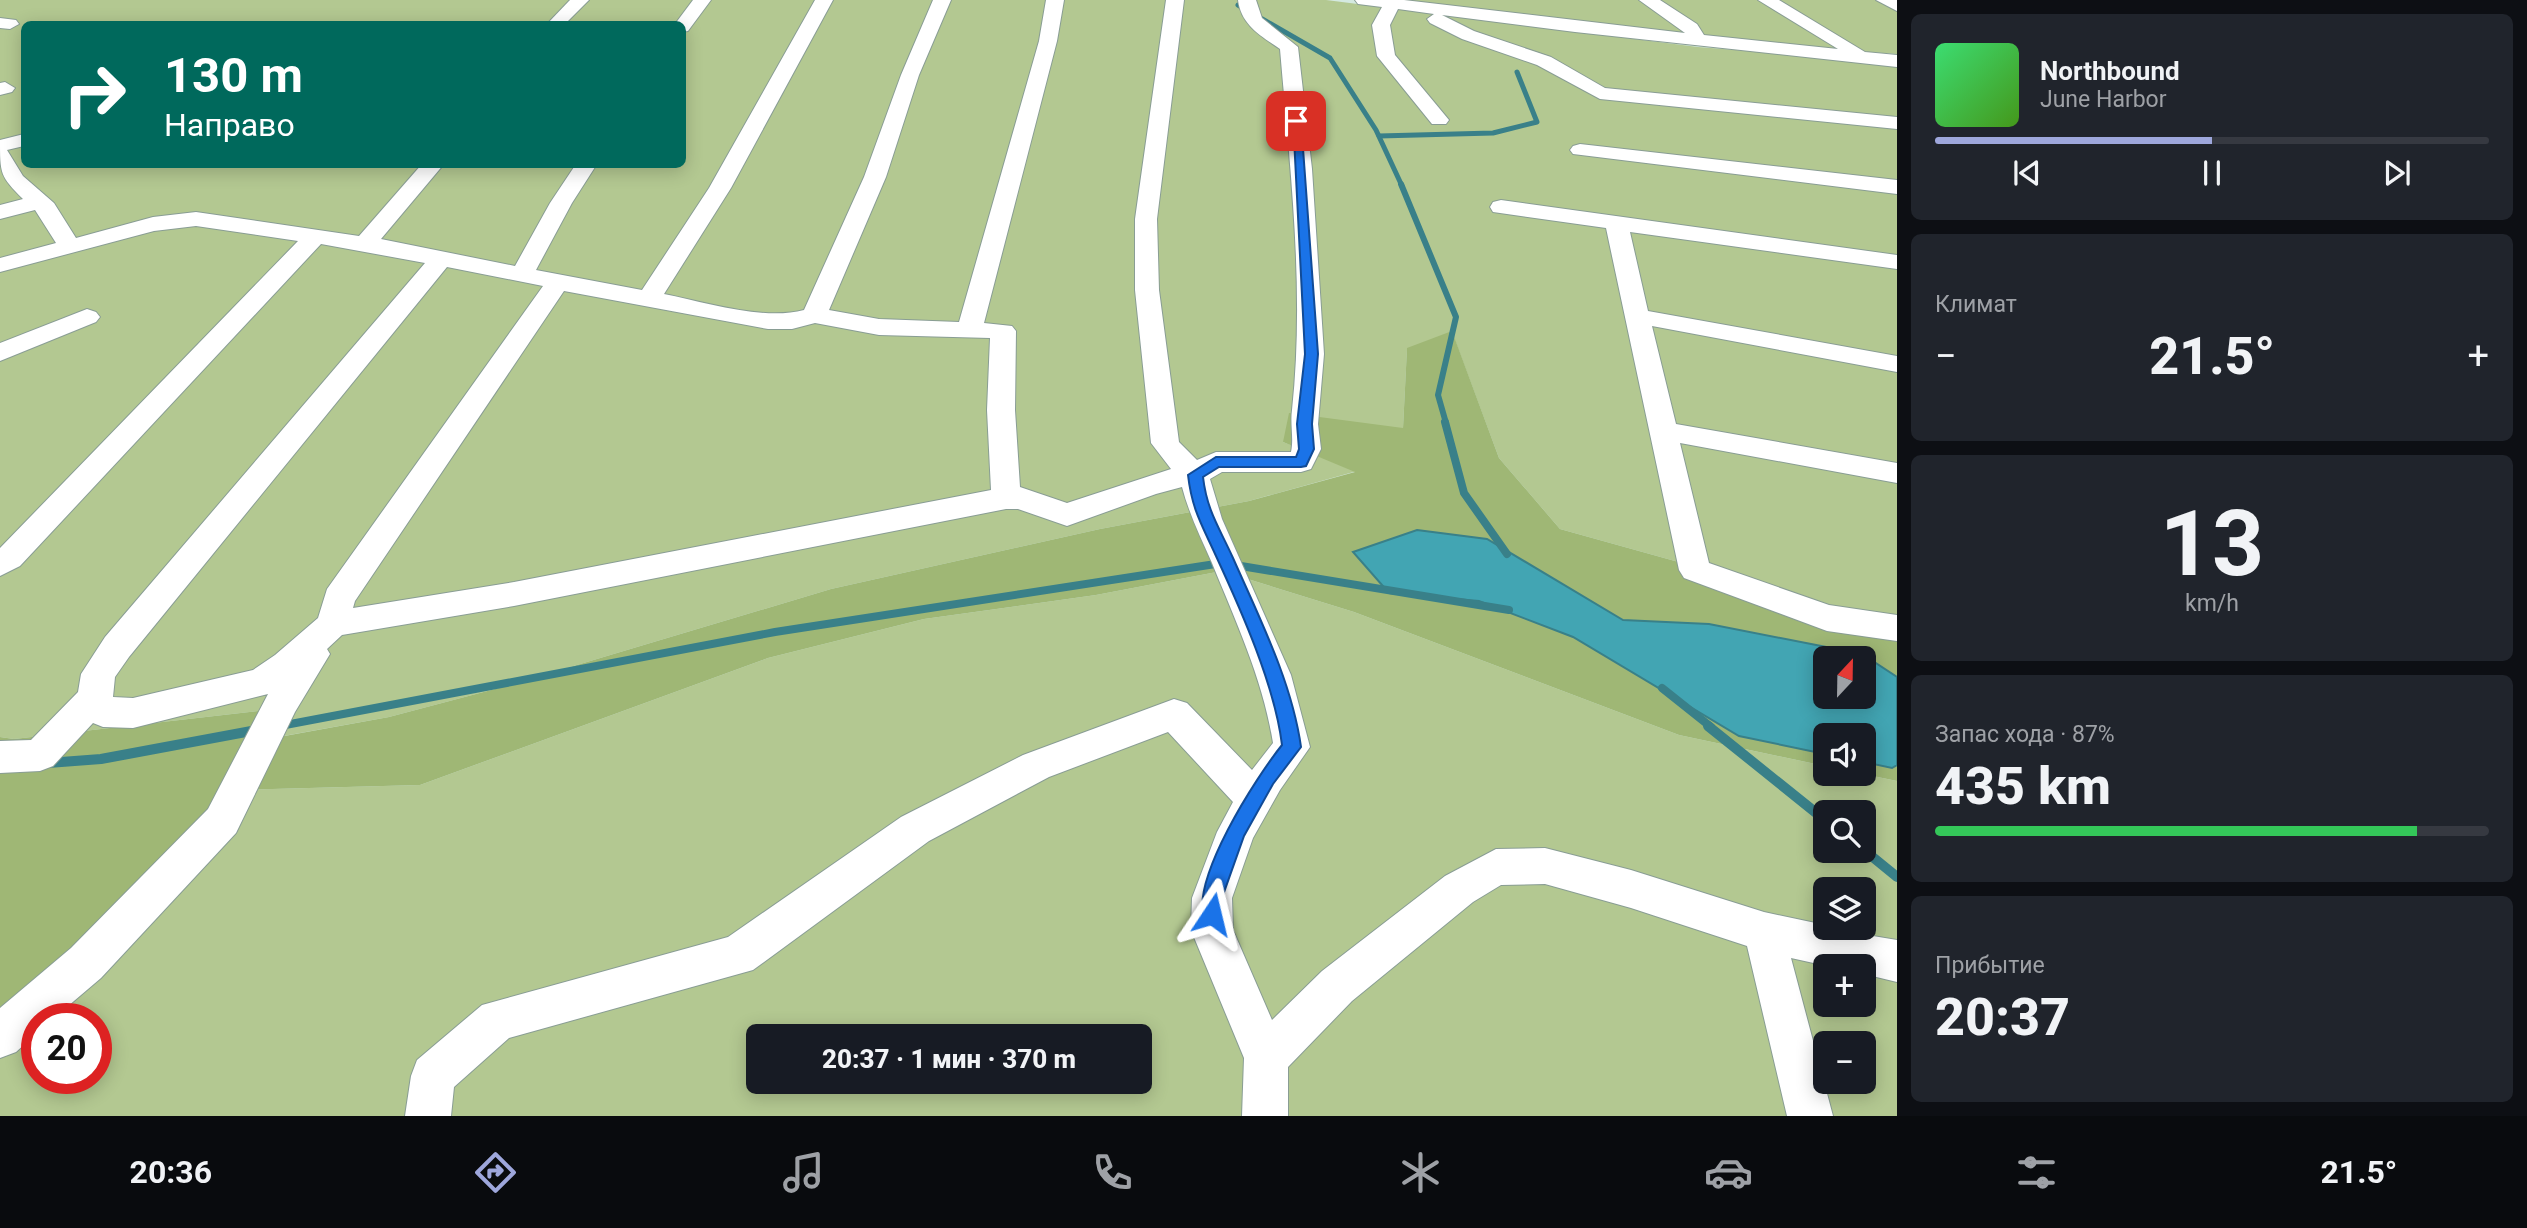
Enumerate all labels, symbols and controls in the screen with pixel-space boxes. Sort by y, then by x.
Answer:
text: 130 m [164,47,303,104]
icon: right [49,49,140,140]
text: Northbound [2040,56,2180,86]
text: June Harbor [2040,86,2167,113]
pin [1266,91,1326,151]
icon: arrive [1277,102,1315,140]
text: Направо [164,106,295,144]
icon: previous [2008,154,2046,192]
icon: pause [2193,154,2231,192]
icon: next [2378,154,2416,192]
text: Климат [1935,291,2017,318]
text: 21.5° [2149,326,2275,387]
text: − [1935,334,1957,378]
text: + [2467,334,2489,378]
text: 13 [2160,491,2264,597]
text: km/h [2185,590,2239,617]
north arrow [1813,646,1876,709]
map controls [1813,646,1876,1094]
text: Запас хода · 87% [1935,721,2115,748]
button: sound [1813,723,1876,786]
text: 435 km [1935,756,2111,817]
button: search [1813,800,1876,863]
position arrow [1175,877,1249,951]
button: layers [1813,877,1876,940]
text: Прибытие [1935,952,2045,979]
button: + [1813,954,1876,1017]
text: 20:37 [1935,987,2070,1048]
speed limit sign: 20 [21,1003,112,1094]
button: − [1813,1031,1876,1094]
text: 20:37 · 1 мин · 370 m [822,1044,1076,1074]
icon: directions [471,1148,520,1197]
icon: music [779,1148,828,1197]
icon: phone [1088,1148,1137,1197]
icon: climate [1396,1148,1445,1197]
icon: car [1704,1148,1753,1197]
icon: filters [2012,1148,2061,1197]
text: 20:36 [130,1153,212,1191]
text: 21.5° [2320,1153,2397,1191]

